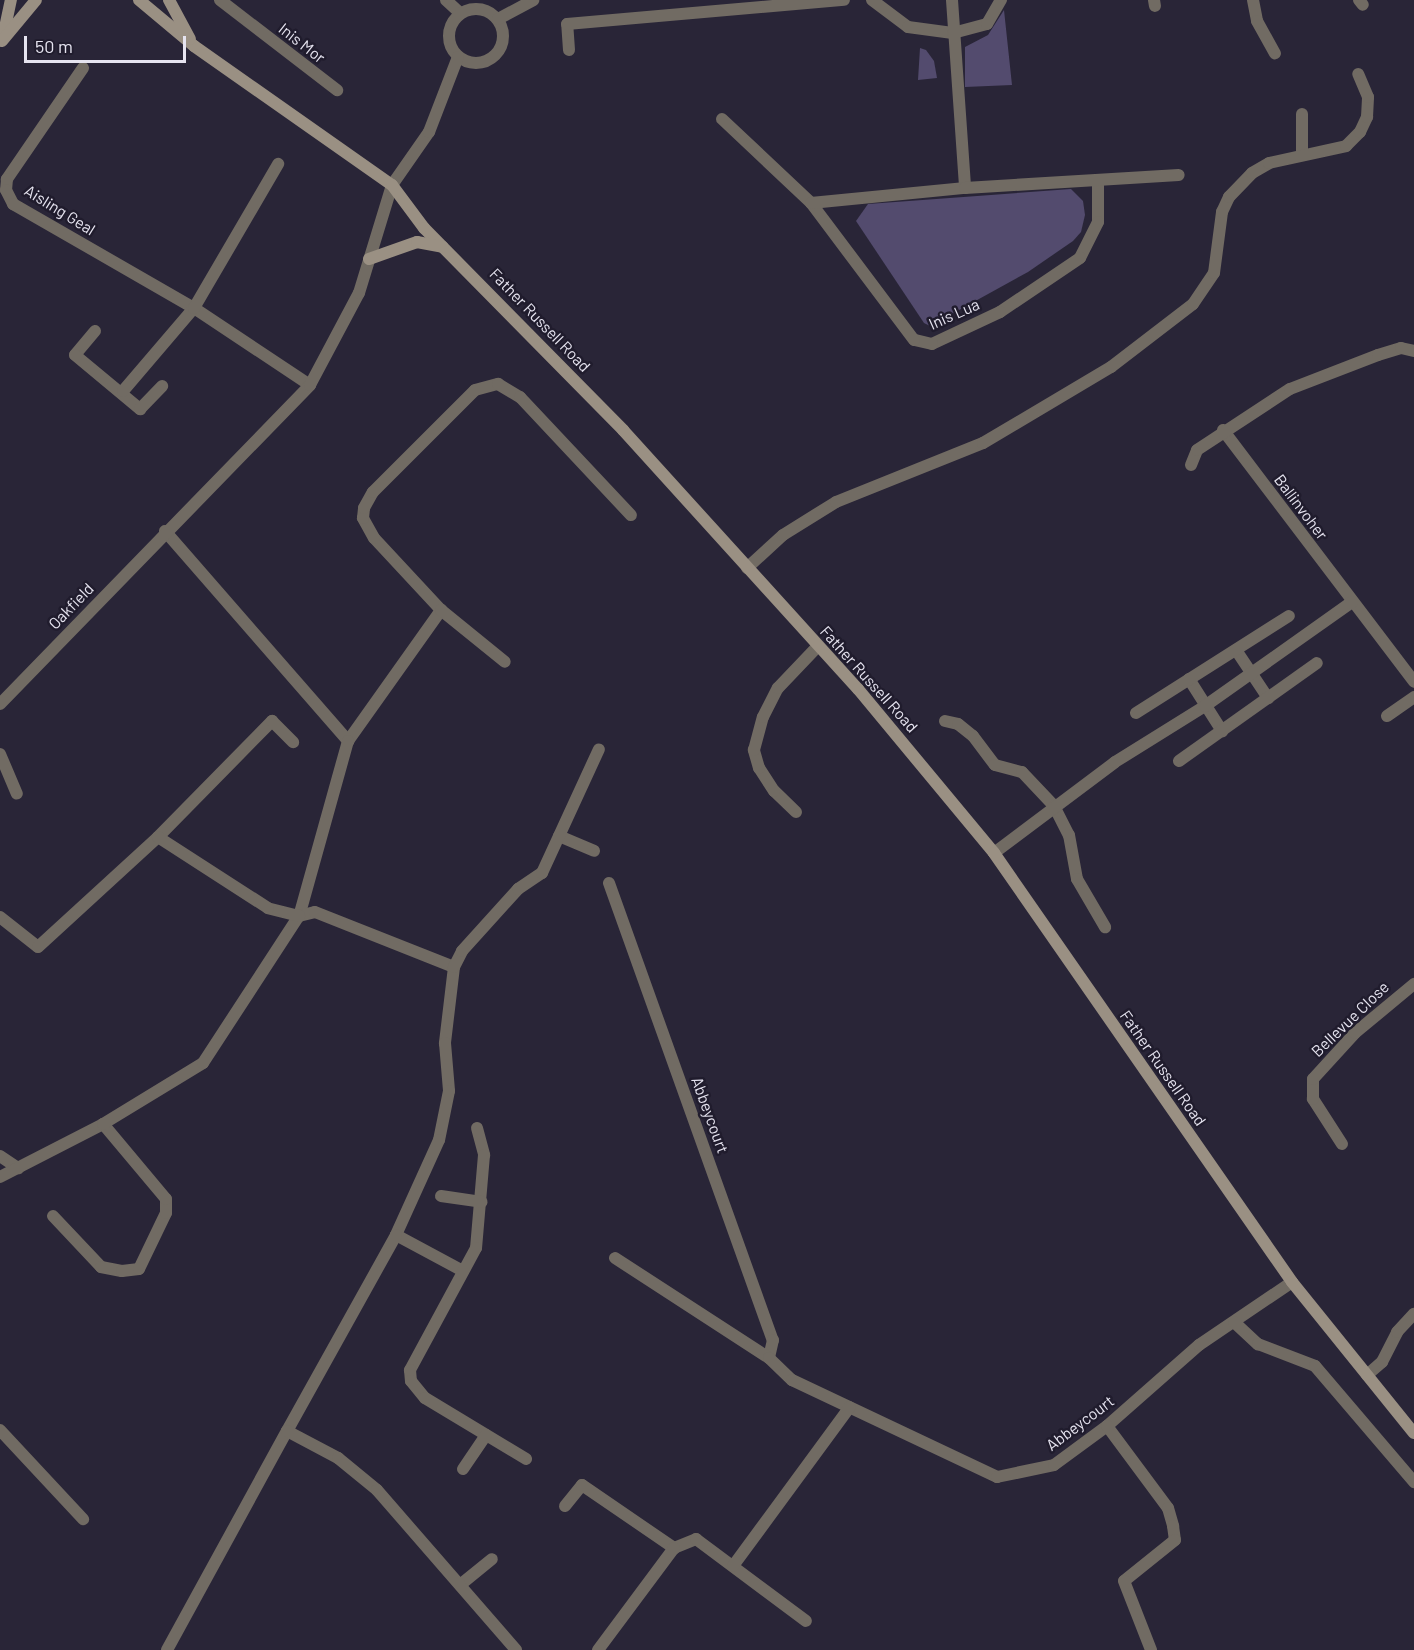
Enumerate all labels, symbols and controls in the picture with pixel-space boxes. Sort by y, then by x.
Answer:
street label: Inis Mor [275,19,329,67]
scale bar [27,24,189,62]
text: 50 m [35,35,73,57]
street label: Aisling Geal [21,181,99,239]
street label: Father Russell Road [486,264,594,376]
street label: Inis Lua [926,294,982,334]
street label: Ballinvoher [1270,470,1332,544]
street label: Oakfield [44,579,98,633]
street label: Father Russell Road [816,622,922,736]
street label: Bellevue Close [1307,977,1393,1061]
street label: Father Russell Road [1116,1007,1210,1129]
street label: Abbeycourt [687,1074,733,1156]
street label: Abbeycourt [1042,1391,1118,1455]

